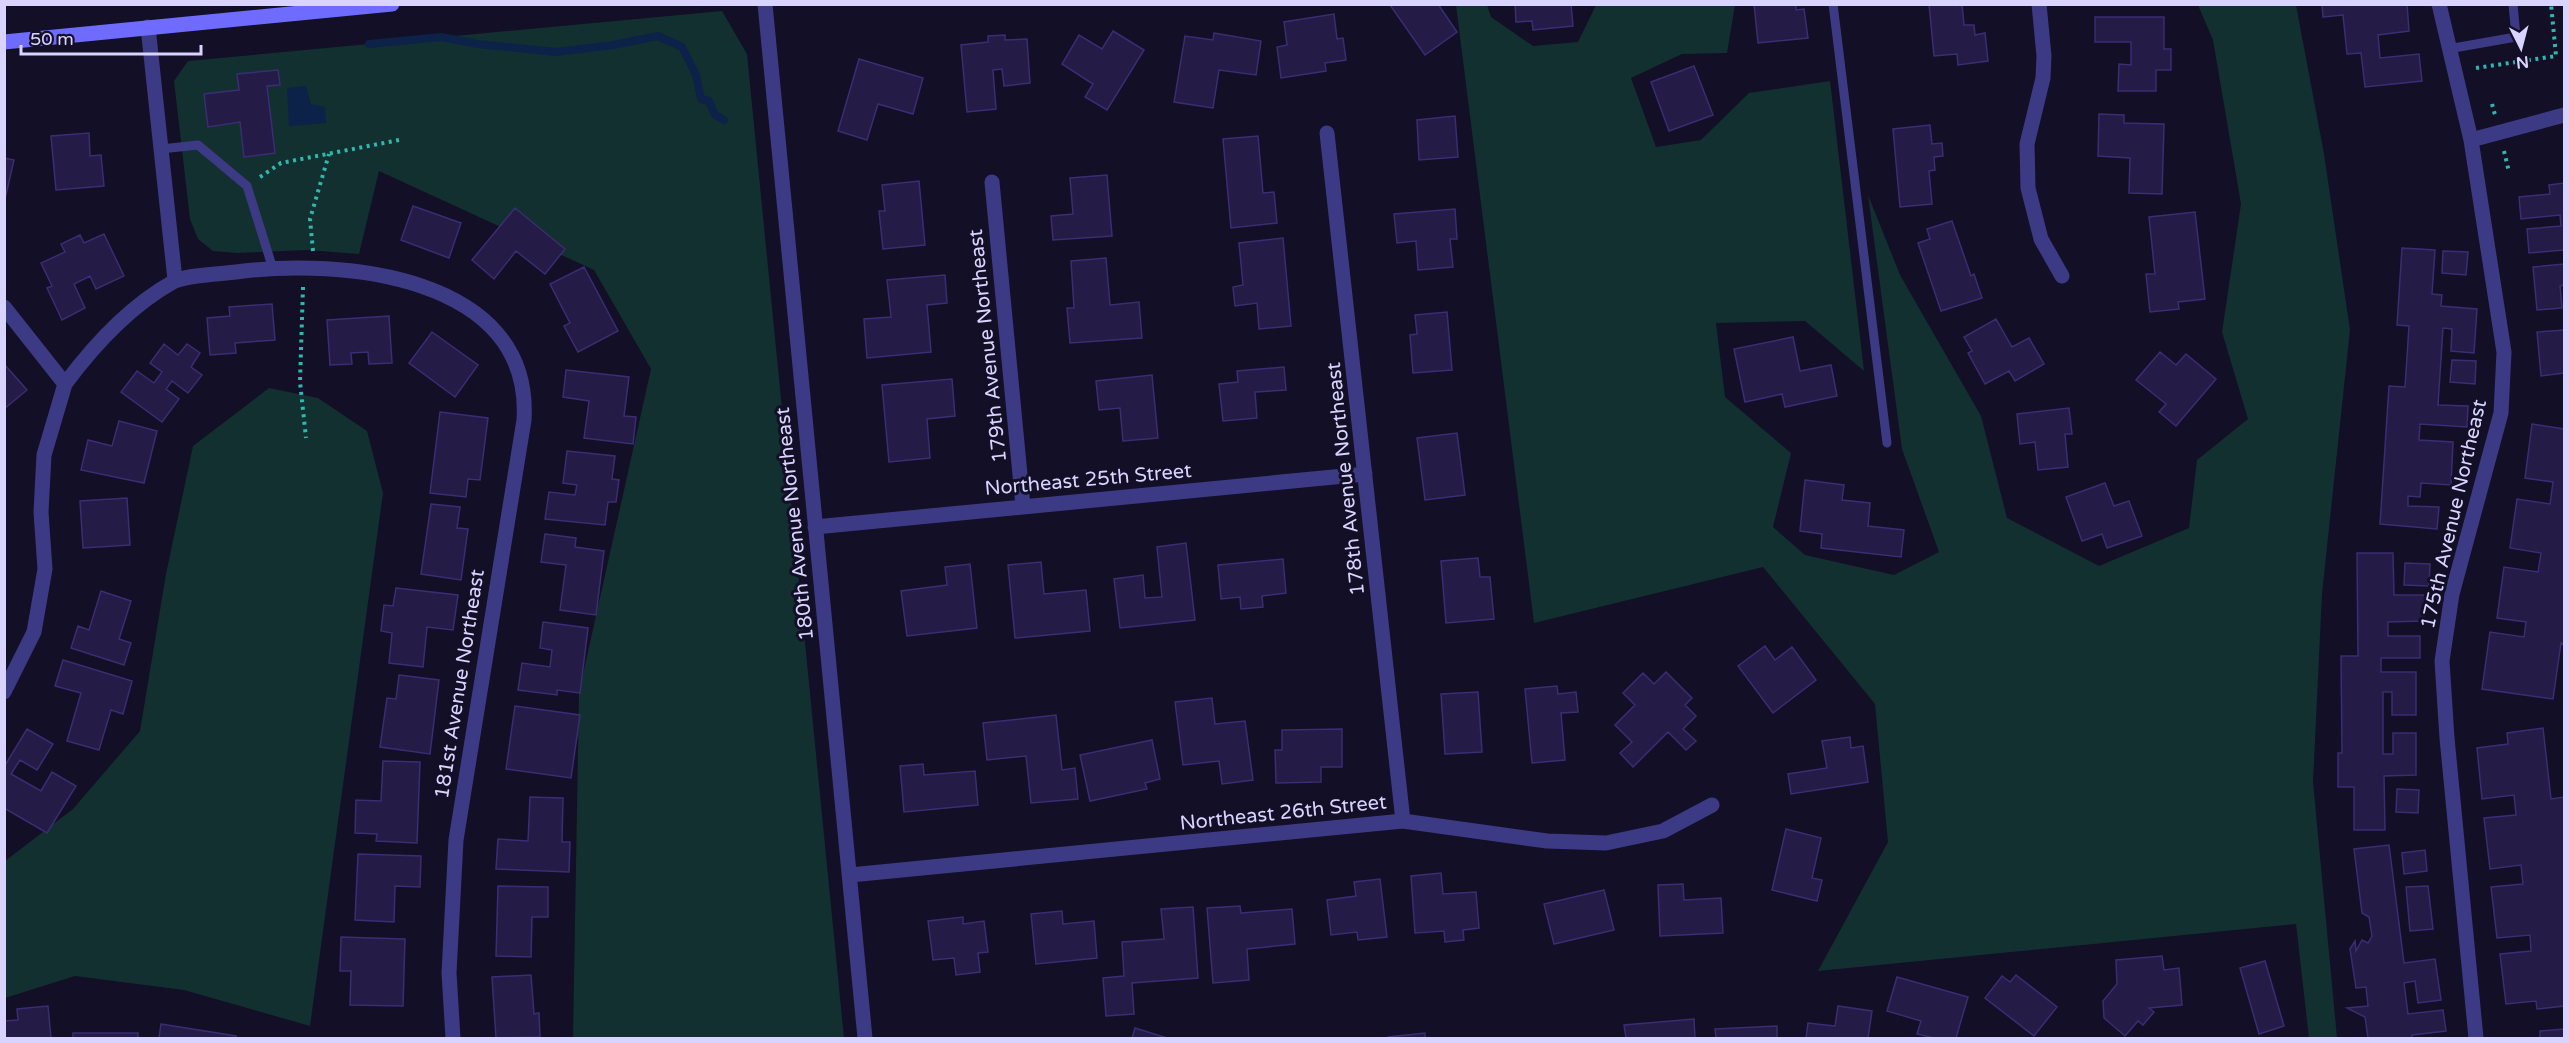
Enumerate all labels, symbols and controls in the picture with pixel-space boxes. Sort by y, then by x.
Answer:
scale bar [21,18,201,56]
north arrow [2491,18,2551,78]
text: 50 m [30,28,74,50]
text: N [2515,51,2530,73]
street label: 179th Avenue Northeast [964,228,1012,464]
street label: 178th Avenue Northeast [1322,361,1370,597]
street label: 175th Avenue Northeast [2416,397,2492,631]
street label: 180th Avenue Northeast [771,406,819,642]
street label: Northeast 25th Street [984,459,1193,501]
street label: 181st Avenue Northeast [430,567,490,801]
street label: Northeast 26th Street [1179,790,1388,836]

